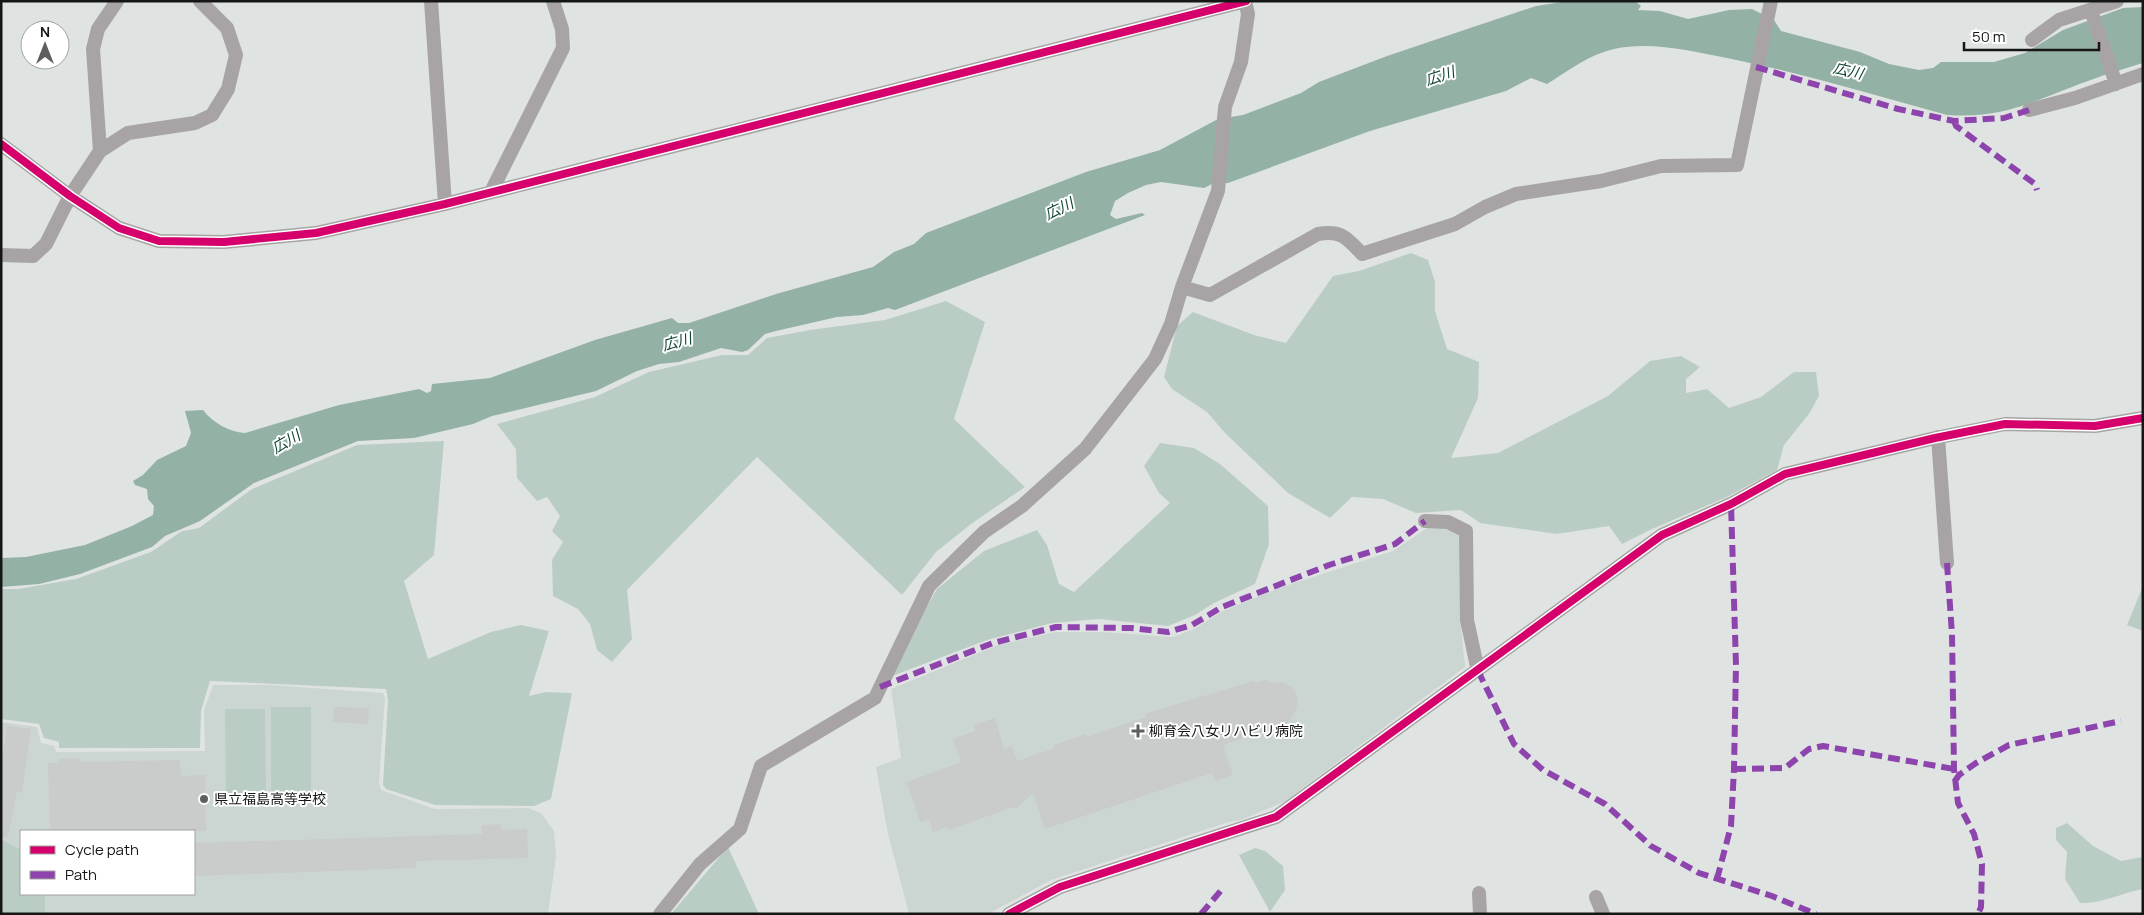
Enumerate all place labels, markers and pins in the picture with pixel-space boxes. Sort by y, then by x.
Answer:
place label: 柳育会八女リハビリ病院 [1149,721,1303,740]
marker: 柳育会八女リハビリ病院 [1131,724,1145,738]
place label: 県立福島高等学校 [214,789,326,808]
marker: 県立福島高等学校 [198,793,210,805]

